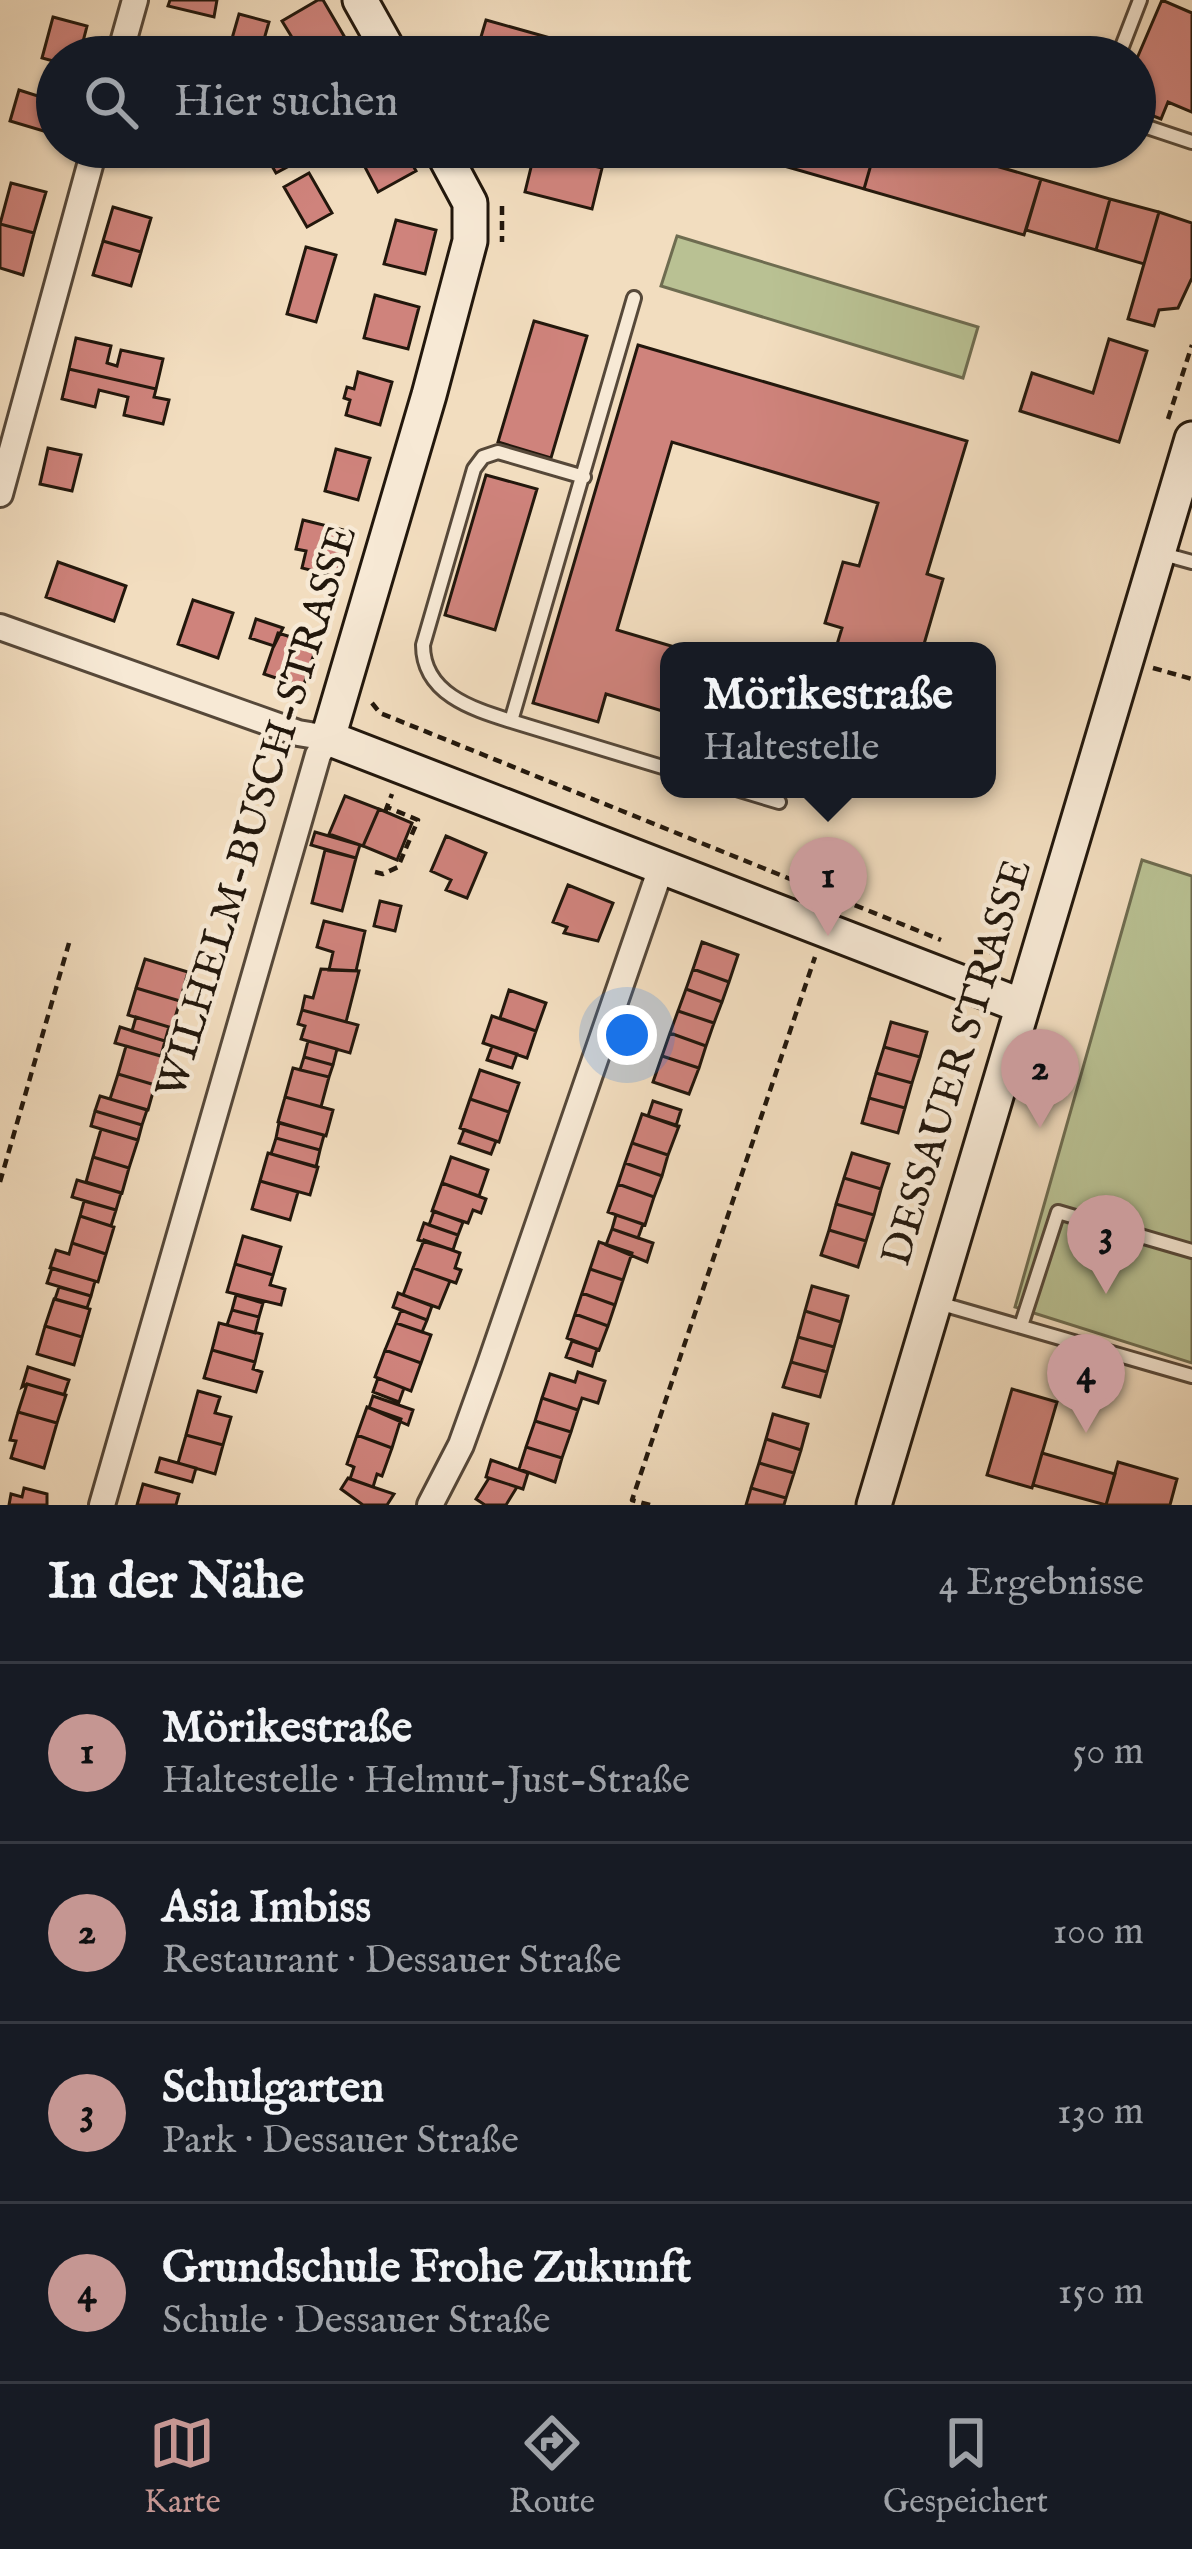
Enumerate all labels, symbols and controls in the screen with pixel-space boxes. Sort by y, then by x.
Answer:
search box [36,36,1156,168]
icon: search [78,69,144,135]
text: Hier suchen [174,74,398,131]
street label: WILHELM-BUSCH-STRASSE [146,519,370,1105]
popup [660,642,996,798]
text: Mörikestraße [703,667,953,724]
text: Haltestelle [703,724,879,773]
pin: 1 [789,837,867,936]
street label: DESSAUER STRASSE [871,853,1045,1273]
your location [597,1005,657,1065]
pin: 2 [1001,1029,1079,1128]
pin: 3 [1067,1195,1145,1294]
pin: 4 [1047,1334,1125,1433]
text: In der Nähe [48,1551,304,1616]
text: 4 Ergebnisse [939,1559,1144,1608]
text: Mörikestraße [162,1700,412,1757]
text: 1 [80,1728,94,1777]
text: 50 m [1072,1728,1144,1777]
text: Haltestelle · Helmut-Just-Straße [162,1757,690,1806]
text: Asia Imbiss [162,1880,371,1937]
text: 2 [78,1908,96,1957]
text: 100 m [1053,1908,1144,1957]
text: Restaurant · Dessauer Straße [162,1937,621,1986]
text: Schulgarten [162,2060,384,2117]
text: 3 [80,2088,94,2137]
text: 130 m [1057,2088,1144,2137]
text: Park · Dessauer Straße [162,2117,519,2166]
text: Grundschule Frohe Zukunft [162,2240,691,2297]
text: 4 [77,2268,97,2317]
text: 150 m [1058,2268,1144,2317]
text: Schule · Dessauer Straße [162,2297,551,2346]
tab: Karte [144,2410,221,2524]
tab: Route [509,2410,595,2524]
tab: Gespeichert [883,2410,1048,2524]

